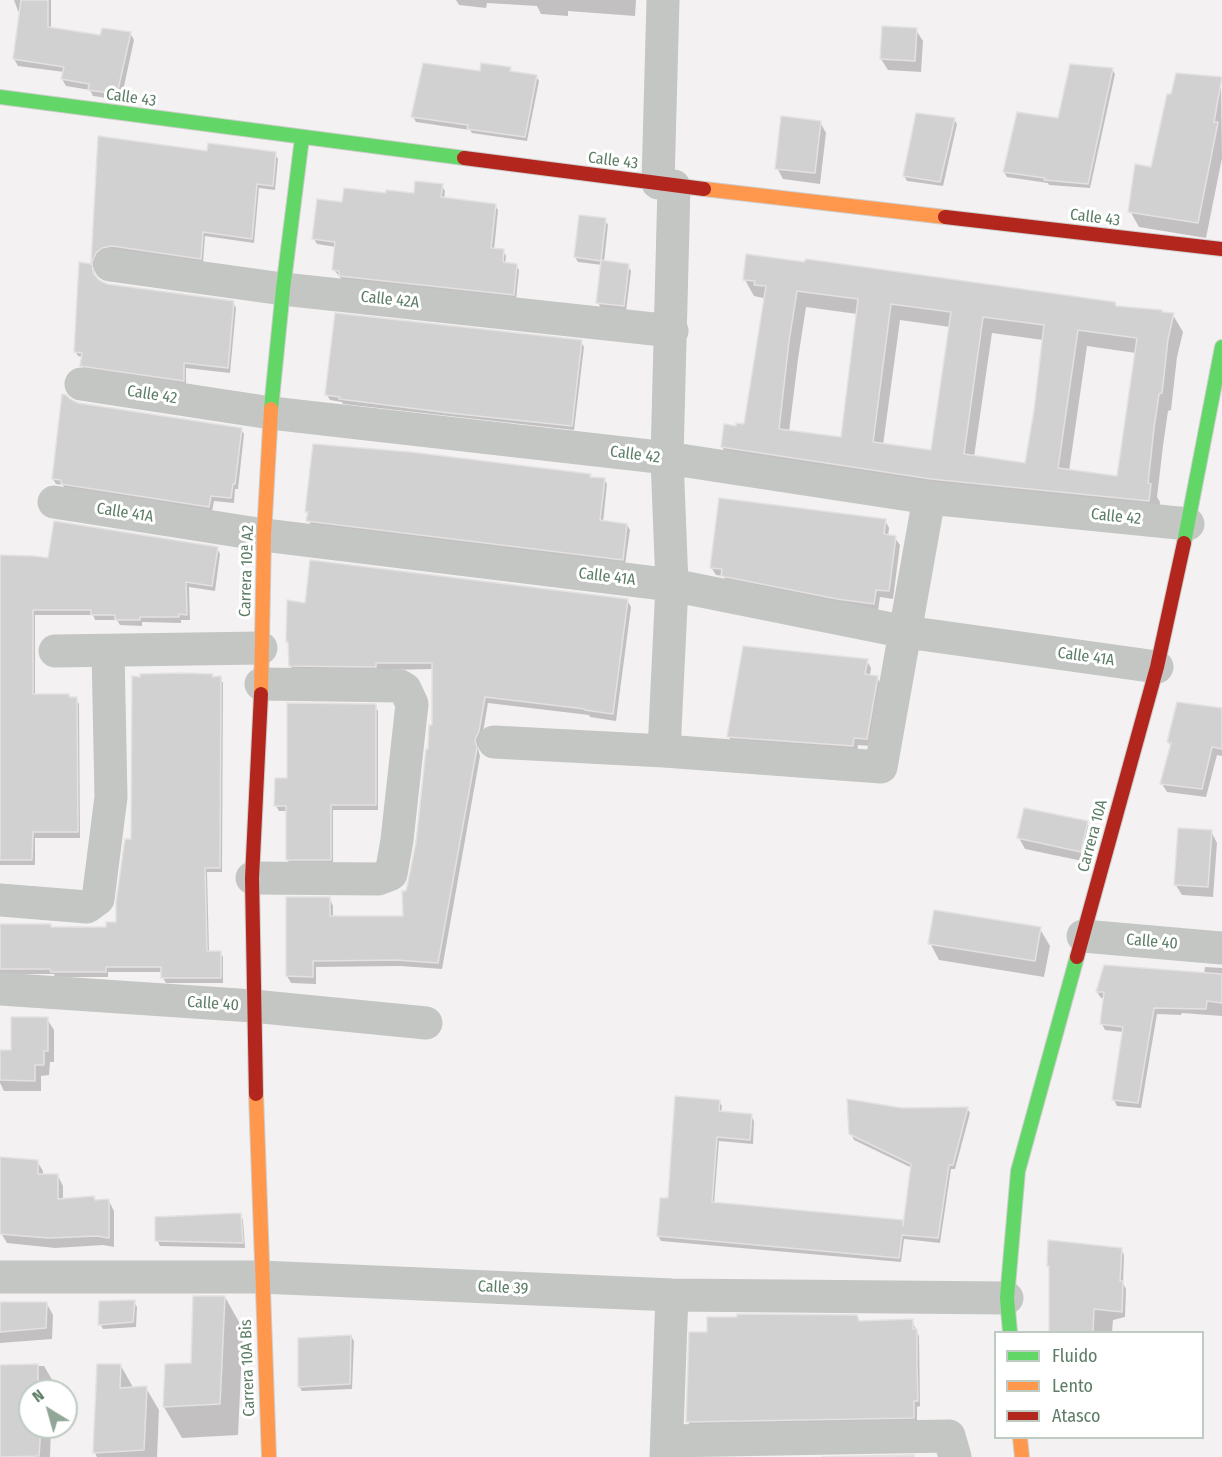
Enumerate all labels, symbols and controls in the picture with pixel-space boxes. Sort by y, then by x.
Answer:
street label: Calle 43 [105,85,157,111]
street label: Calle 43 [587,148,639,174]
street label: Calle 43 [1069,205,1121,231]
street label: Calle 42A [360,287,420,313]
street label: Calle 42 [126,382,178,408]
street label: Calle 42 [609,442,661,468]
street label: Calle 41A [95,499,155,527]
street label: Calle 42 [1090,505,1142,529]
street label: Carrera 10ª A2 [236,524,258,618]
street label: Calle 41A [577,564,637,590]
street label: Calle 41A [1056,644,1116,670]
street label: Carrera 10A [1074,798,1112,874]
street label: Calle 40 [1125,930,1179,954]
street label: Calle 40 [187,993,239,1015]
street label: Calle 39 [477,1277,529,1299]
street label: Carrera 10A Bis [237,1319,259,1417]
legend [994,1331,1204,1439]
text: Fluido [1052,1345,1098,1367]
text: Lento [1052,1375,1093,1397]
north arrow [18,1379,78,1439]
text: N [29,1385,48,1406]
text: Atasco [1052,1405,1100,1427]

